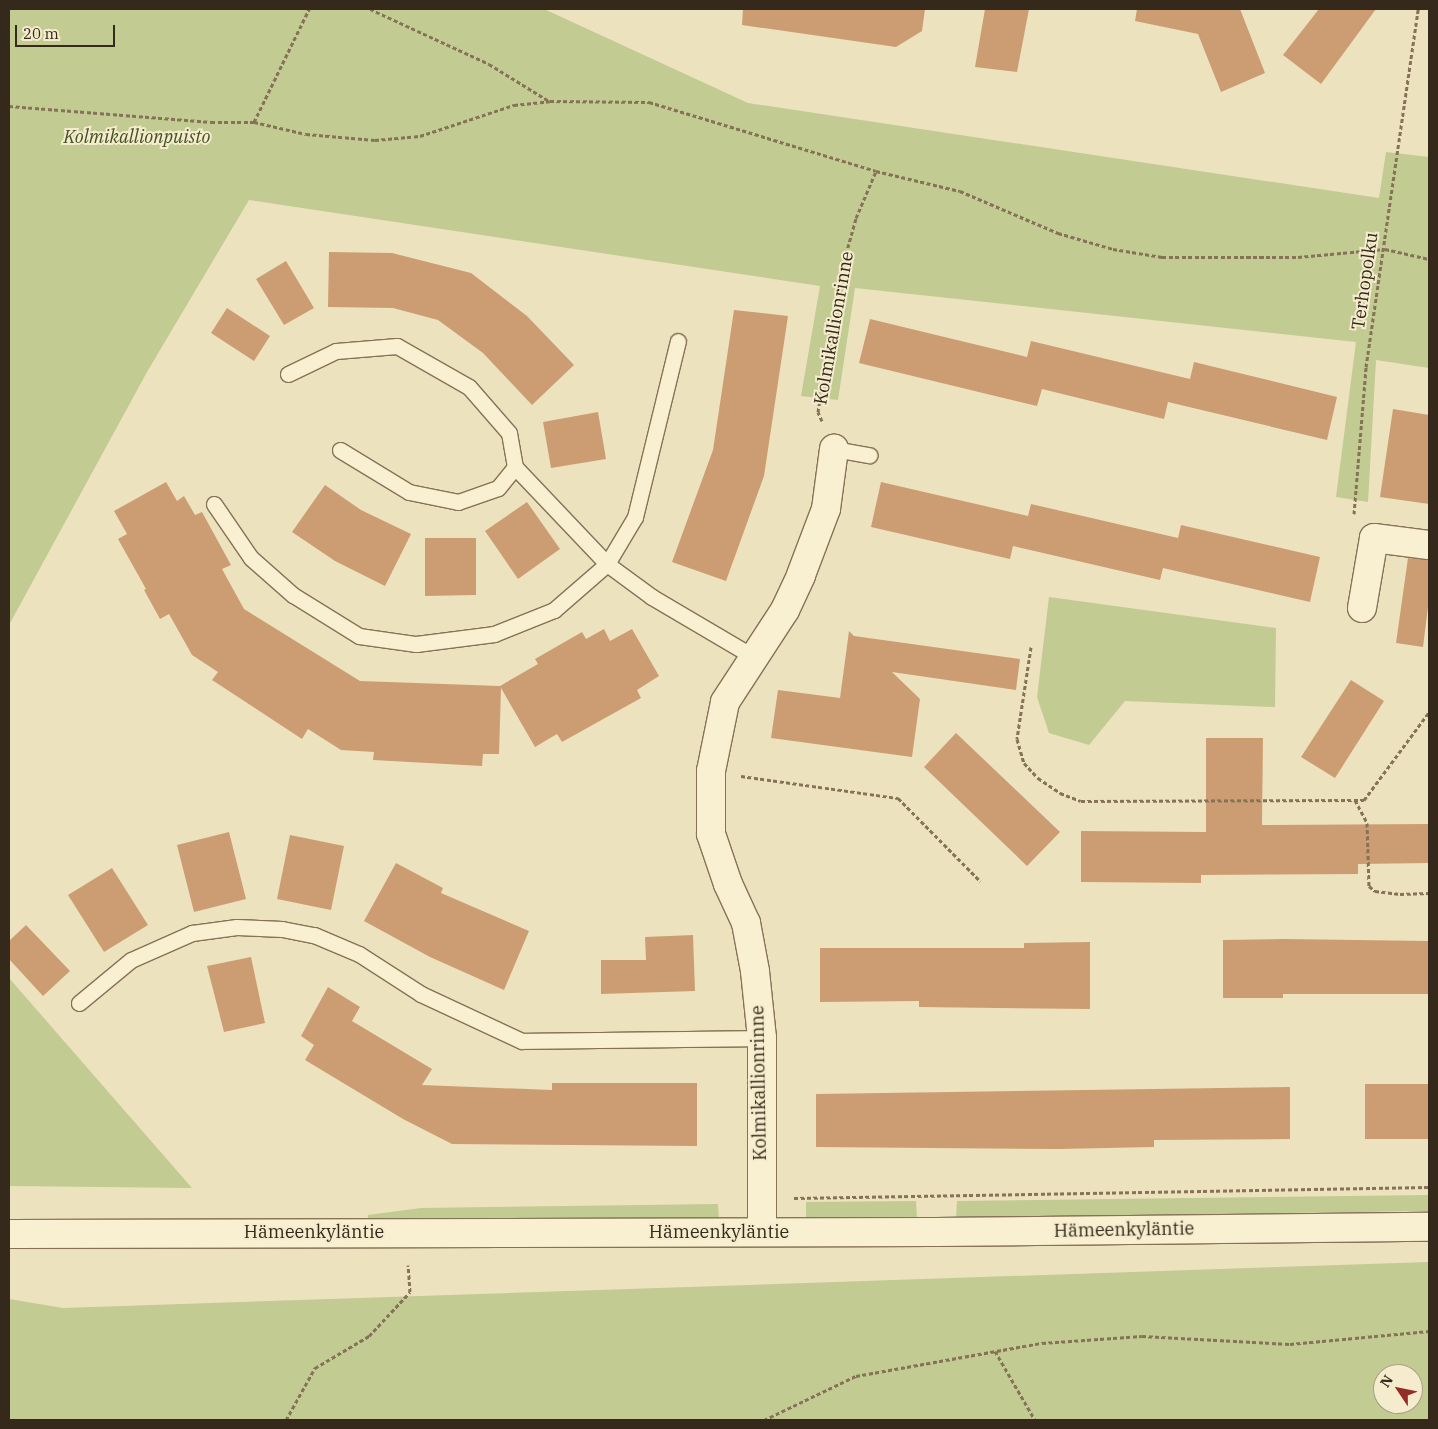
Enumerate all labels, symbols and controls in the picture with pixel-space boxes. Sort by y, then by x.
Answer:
scale bar [18,15,118,47]
text: 20 m [23,24,59,43]
park label: Kolmikallionpuisto [64,126,210,148]
street label: Terhopolku [1347,231,1383,331]
street label: Kolmikallionrinne [810,250,858,406]
street label: Kolmikallionrinne [747,1005,771,1161]
street label: Hämeenkyläntie [1054,1218,1194,1242]
street label: Hämeenkyläntie [244,1221,384,1243]
street label: Hämeenkyläntie [649,1221,789,1243]
north arrow [1373,1364,1423,1414]
text: N [1376,1372,1397,1391]

